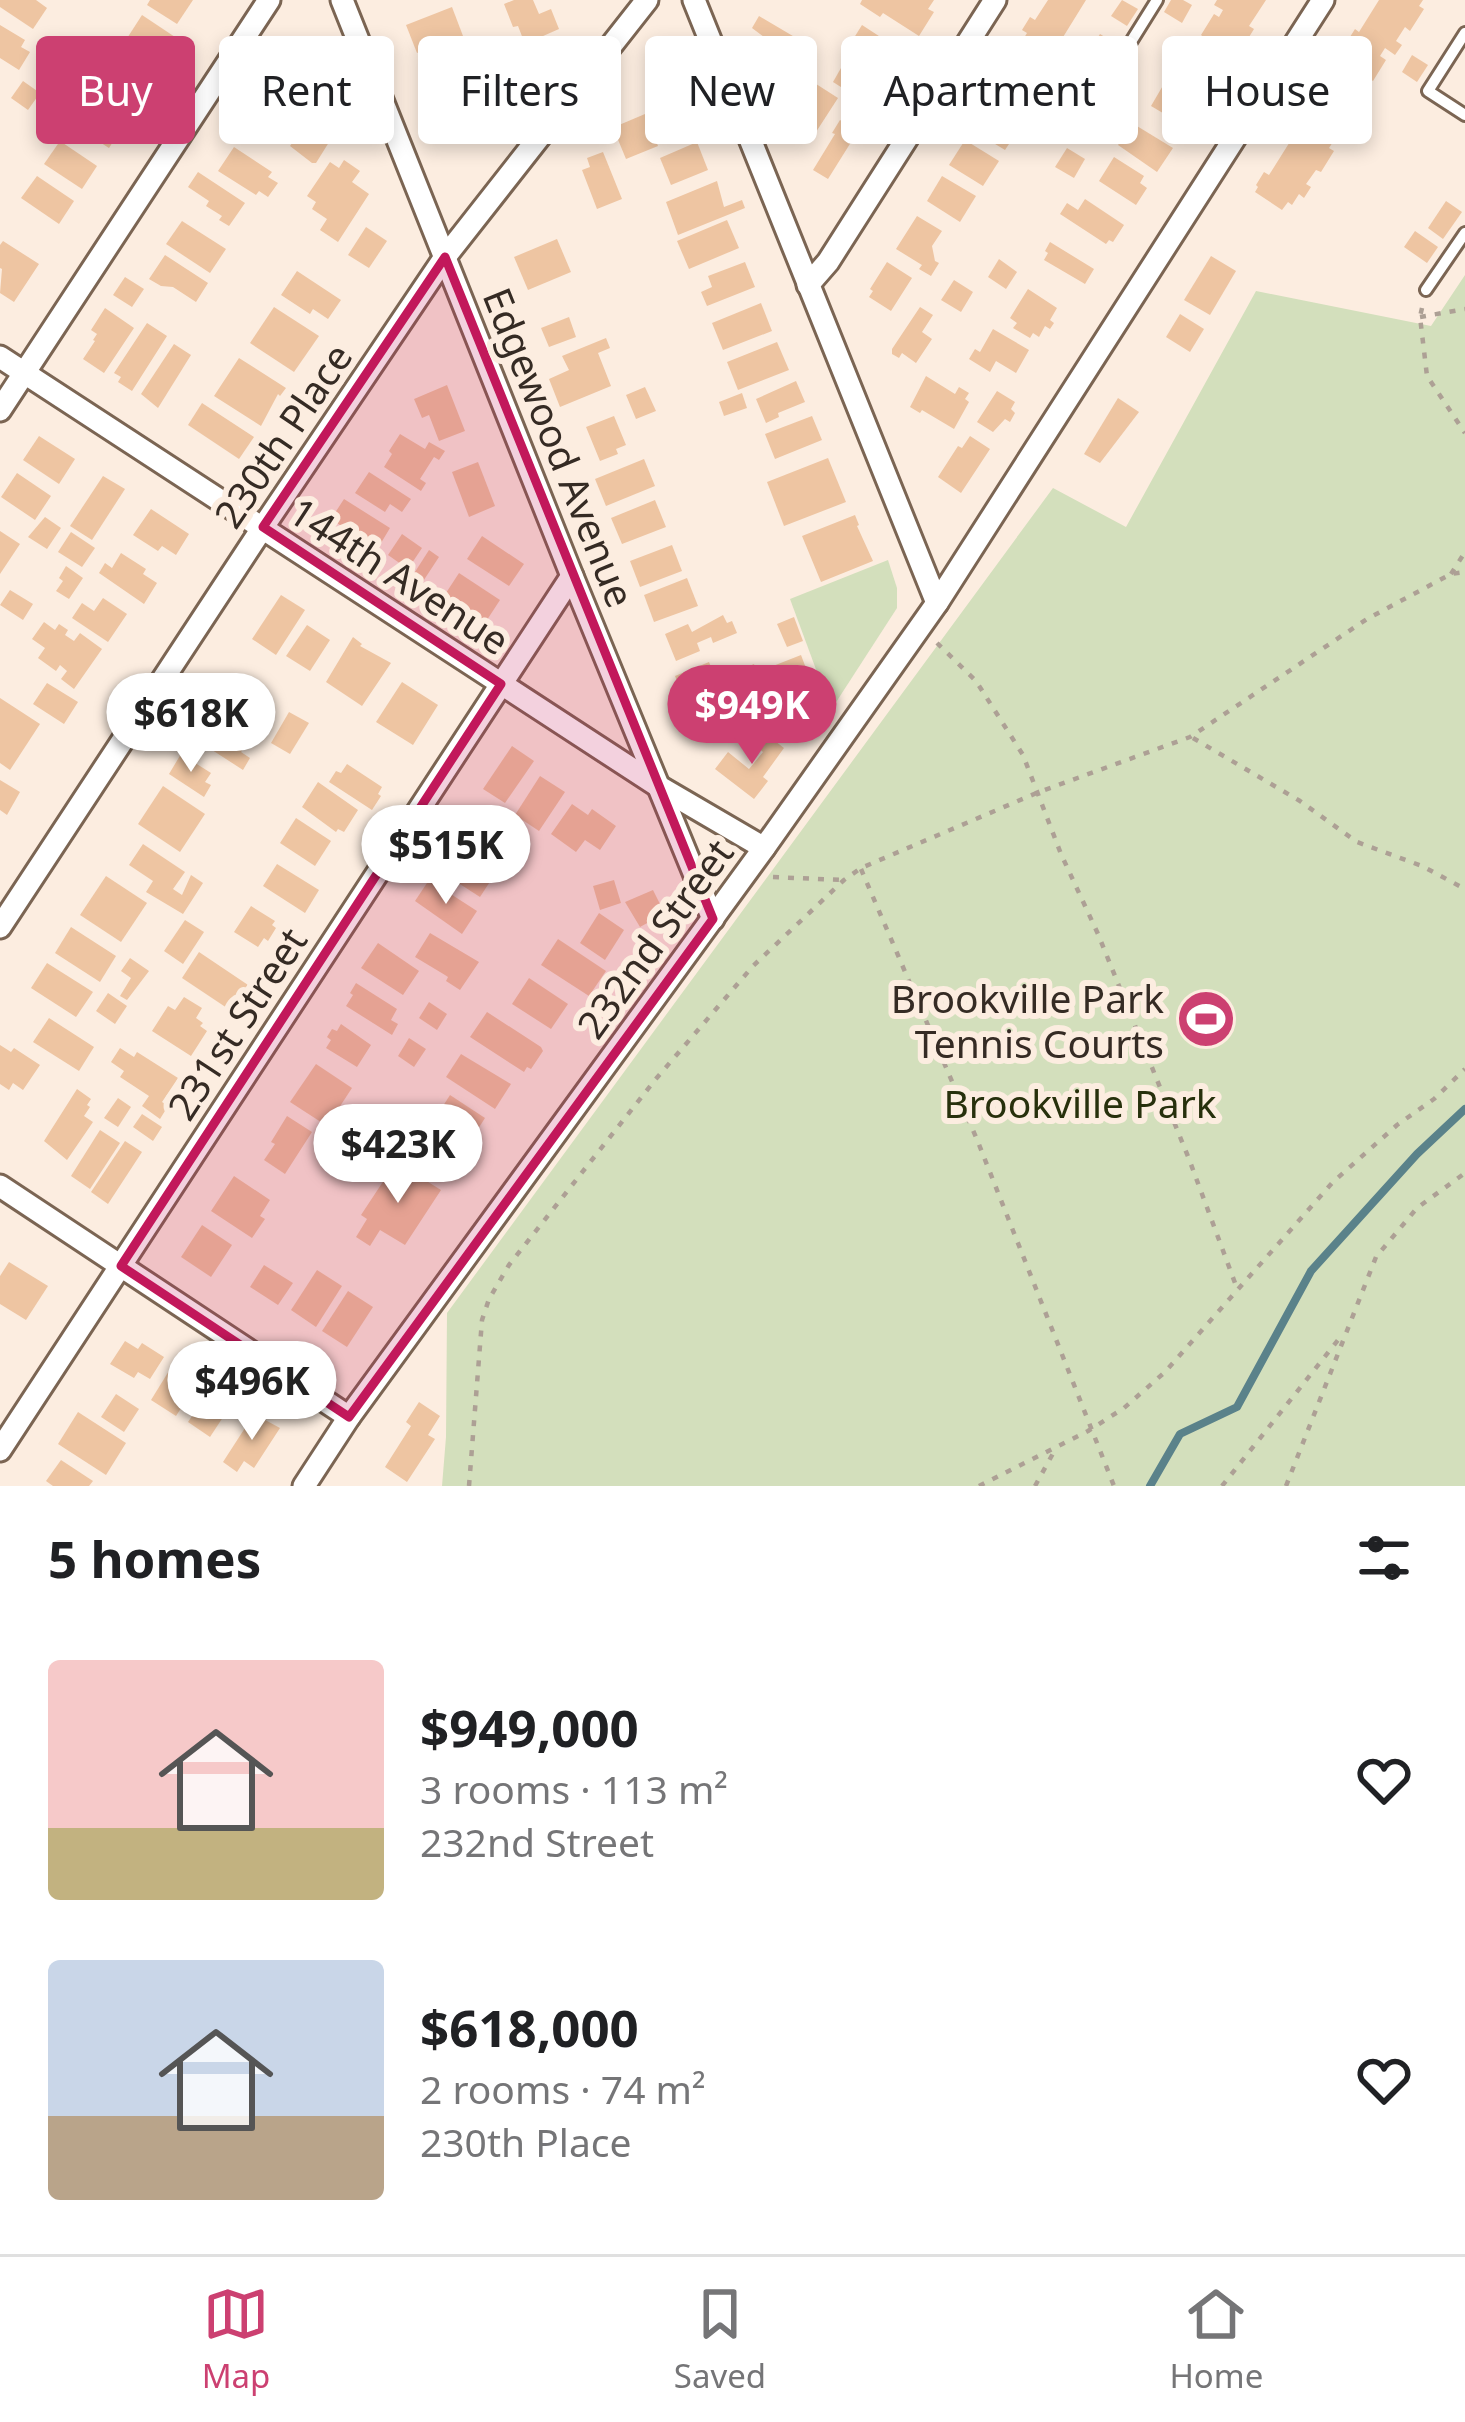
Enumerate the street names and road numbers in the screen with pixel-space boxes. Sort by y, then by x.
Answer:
street label: Edgewood Avenue [472,280,648,614]
street label: 230th Place [201,333,363,537]
street label: 144th Avenue [280,484,520,666]
street label: 232nd Street [564,828,744,1048]
street label: 231st Street [154,917,318,1129]

